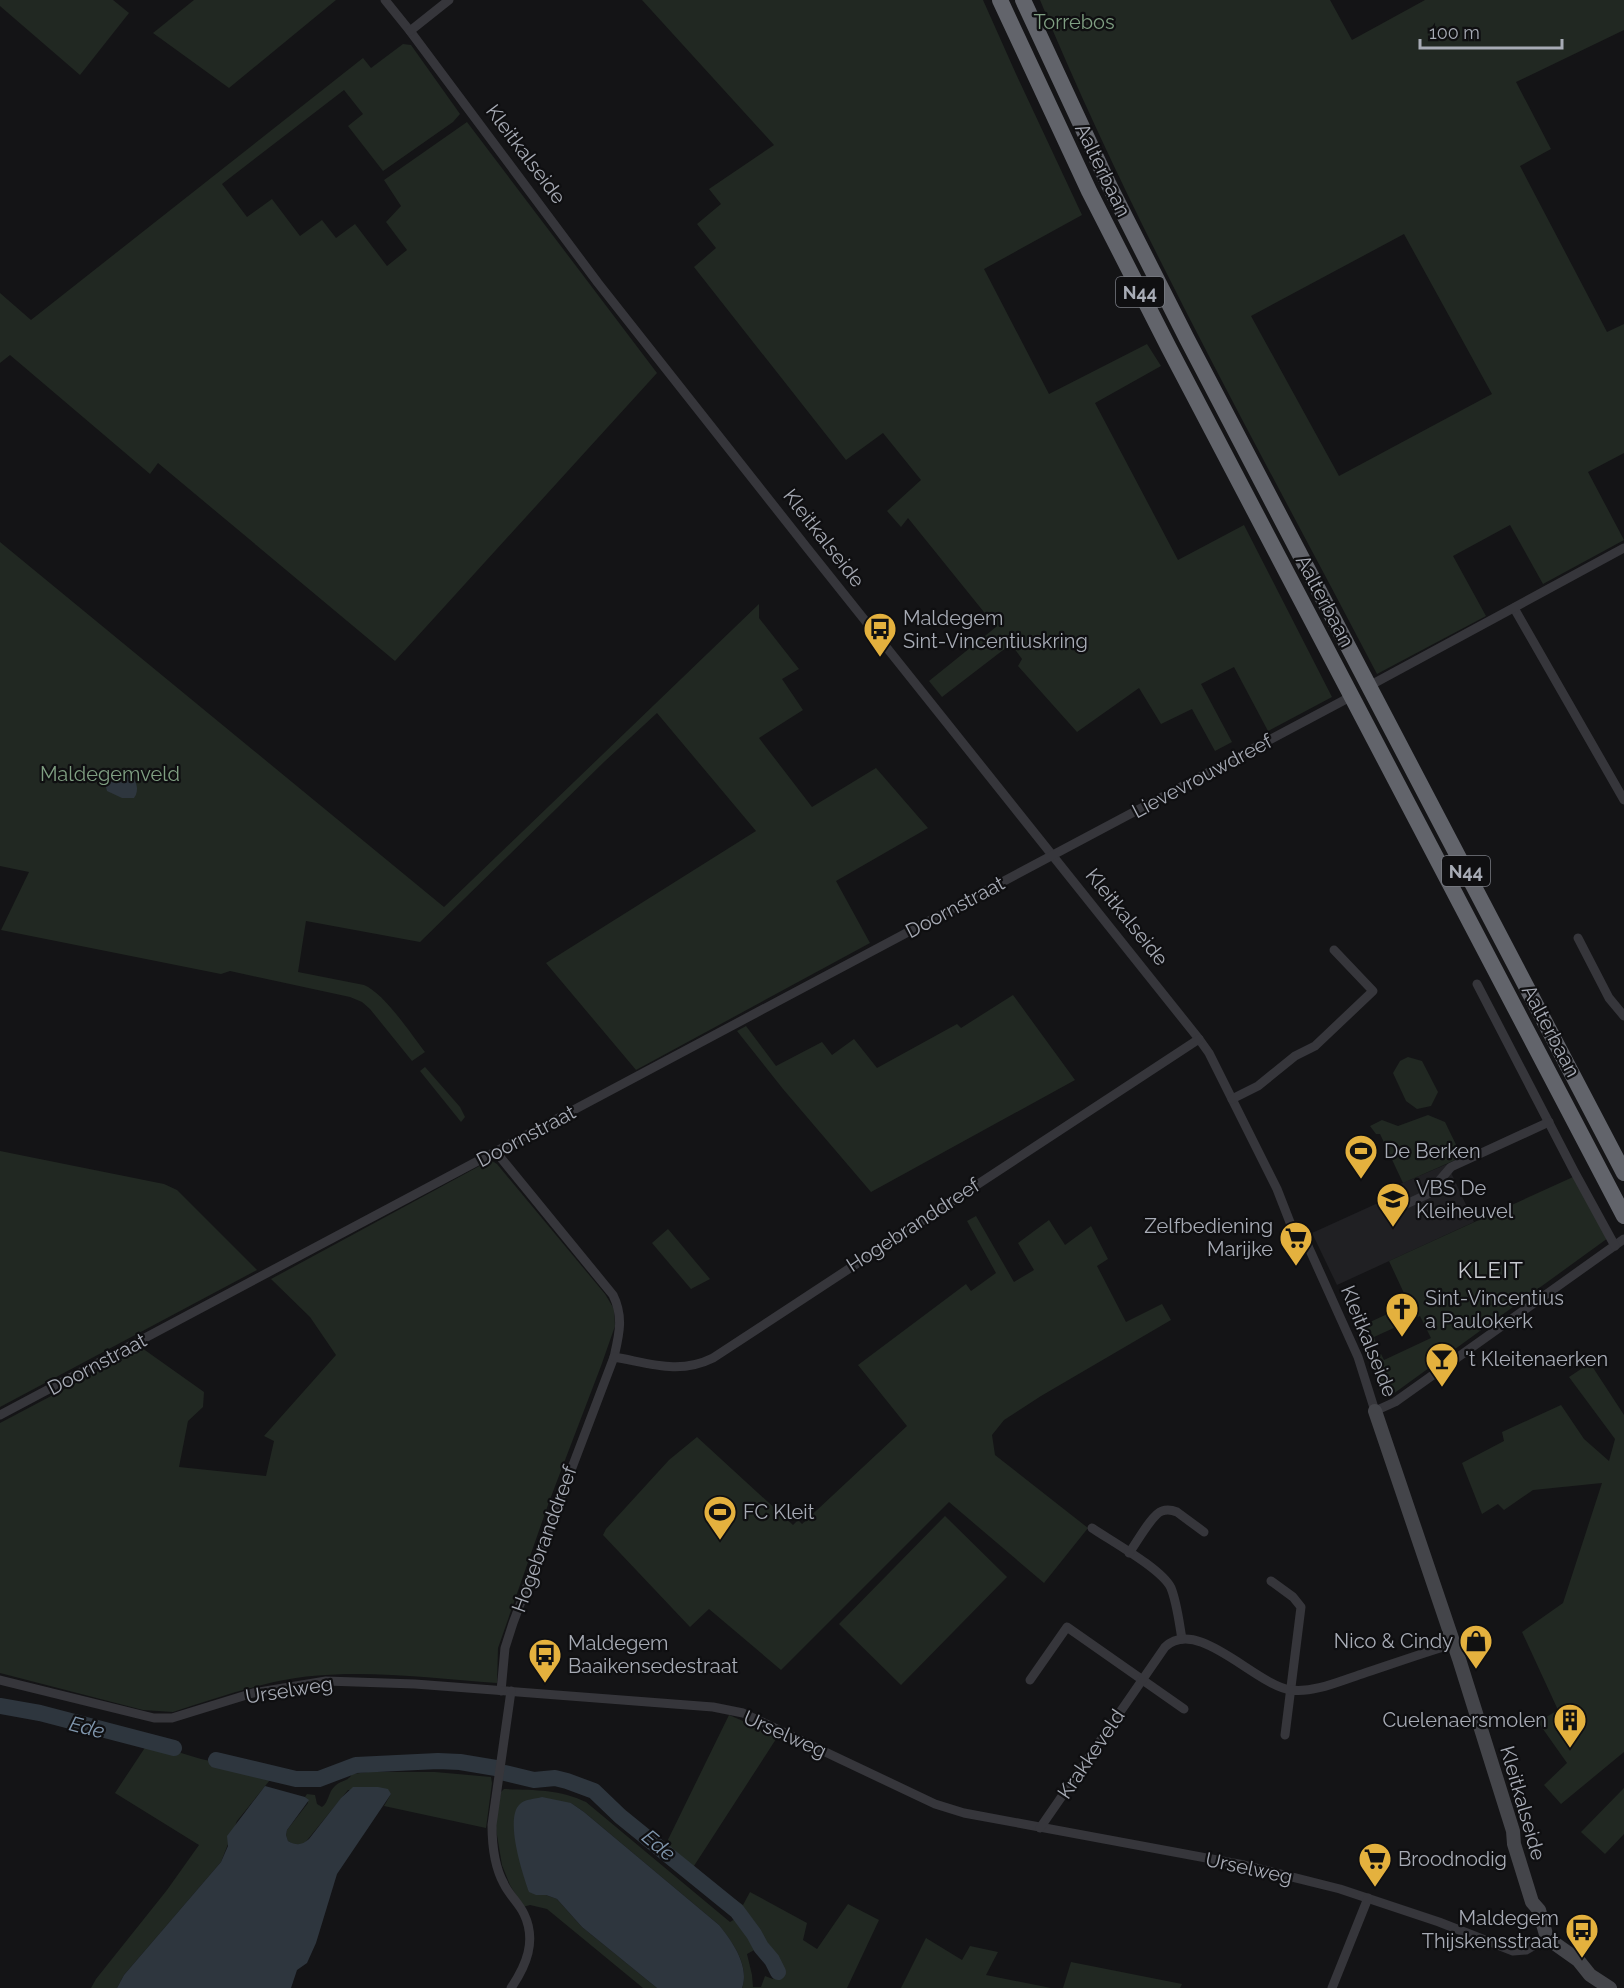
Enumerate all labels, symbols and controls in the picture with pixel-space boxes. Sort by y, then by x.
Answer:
park label: Torrebos [1033,10,1115,34]
scale bar [1420,12,1562,50]
text: 100 m [1429,22,1480,43]
street label: Kleitkalseide [481,100,571,209]
street label: Aalterbaan [1070,119,1136,221]
road number: N44 [1116,277,1164,307]
street label: Kleitkalseide [778,484,870,592]
street label: Aalterbaan [1291,551,1359,651]
place label: Maldegem Sint-Vincentiuskring [903,606,1088,653]
bus stop icon: Maldegem Sint-Vincentiuskring [862,611,898,658]
street label: Lievevrouwdreef [1128,728,1277,823]
park label: Maldegemveld [40,762,180,786]
road number: N44 [1442,856,1490,886]
street label: Kleitkalseide [1081,864,1174,971]
street label: Doornstraat [901,871,1009,943]
street label: Aalterbaan [1517,981,1585,1081]
street label: Doornstraat [472,1100,580,1172]
sports icon: De Berken [1343,1133,1379,1180]
place label: De Berken [1384,1139,1481,1163]
street label: Hogebranddreef [842,1172,985,1277]
place label: VBS De Kleiheuvel [1416,1176,1514,1223]
school or university icon: VBS De Kleiheuvel [1375,1181,1411,1228]
place label: Zelfbediening Marijke [1144,1214,1273,1261]
supermarket icon: Zelfbediening Marijke [1278,1220,1314,1267]
district label: KLEIT [1458,1257,1524,1283]
street label: Kleitkalseide [1336,1282,1402,1400]
place label: Sint-Vincentius a Paulokerk [1425,1286,1564,1333]
church icon: Sint-Vincentius a Paulokerk [1384,1291,1420,1338]
street label: Doornstraat [43,1328,151,1400]
bar icon: 't Kleitenaerken [1424,1341,1460,1388]
place label: 't Kleitenaerken [1465,1347,1608,1371]
street label: Hogebranddreef [506,1461,582,1615]
sports icon: FC Kleit [702,1494,738,1541]
place label: FC Kleit [743,1500,815,1524]
shop icon: Nico & Cindy [1458,1623,1494,1670]
place label: Nico & Cindy [1334,1629,1453,1653]
place label: Maldegem Baaikensedestraat [568,1631,739,1678]
bus stop icon: Maldegem Baaikensedestraat [527,1637,563,1684]
street label: Urselweg [243,1671,335,1709]
building icon: Cuelenaersmolen [1552,1702,1588,1749]
street label: Urselweg [740,1705,830,1763]
street label: Krakkeveld [1052,1705,1130,1803]
place label: Cuelenaersmolen [1382,1708,1547,1732]
water label: Ede [67,1711,107,1743]
street label: Kleitkalseide [1495,1743,1551,1863]
water label: Ede [637,1824,681,1866]
supermarket icon: Broodnodig [1357,1841,1393,1888]
street label: Urselweg [1203,1847,1295,1889]
place label: Broodnodig [1398,1847,1507,1871]
place label: Maldegem Thijskensstraat [1422,1906,1559,1953]
bus stop icon: Maldegem Thijskensstraat [1564,1912,1600,1959]

